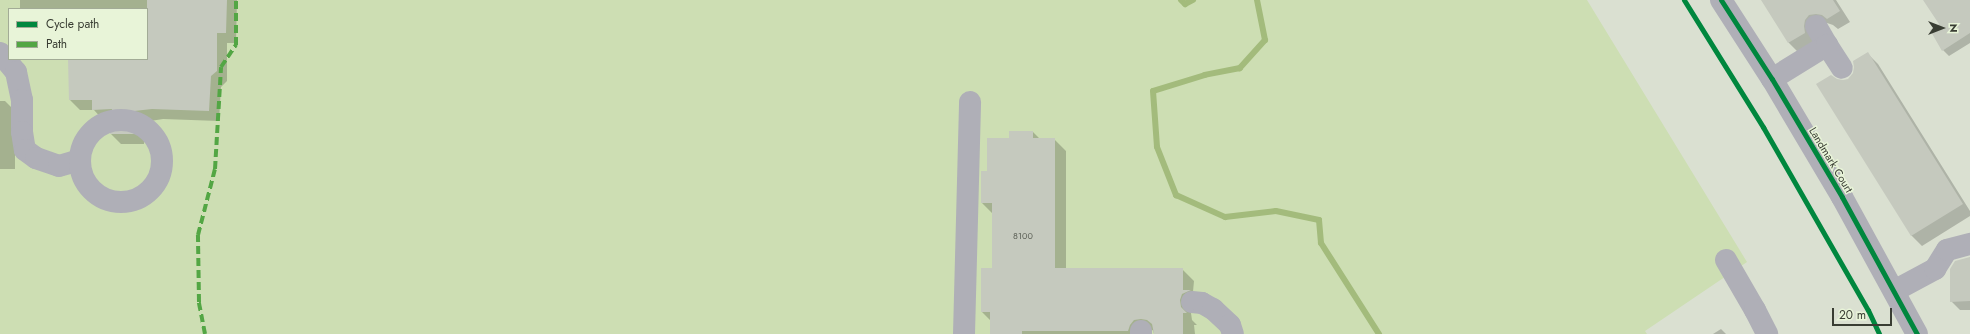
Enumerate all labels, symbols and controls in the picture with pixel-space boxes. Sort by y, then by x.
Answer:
legend [8,8,148,60]
north arrow [1922,8,1962,48]
text: Cycle path [46,15,99,33]
text: N [1946,24,1962,32]
text: Path [46,35,67,53]
street label: Landmark Court [1806,125,1856,195]
house number: 8100 [1013,231,1033,241]
scale bar [1834,300,1894,326]
text: 20 m [1839,306,1866,324]

